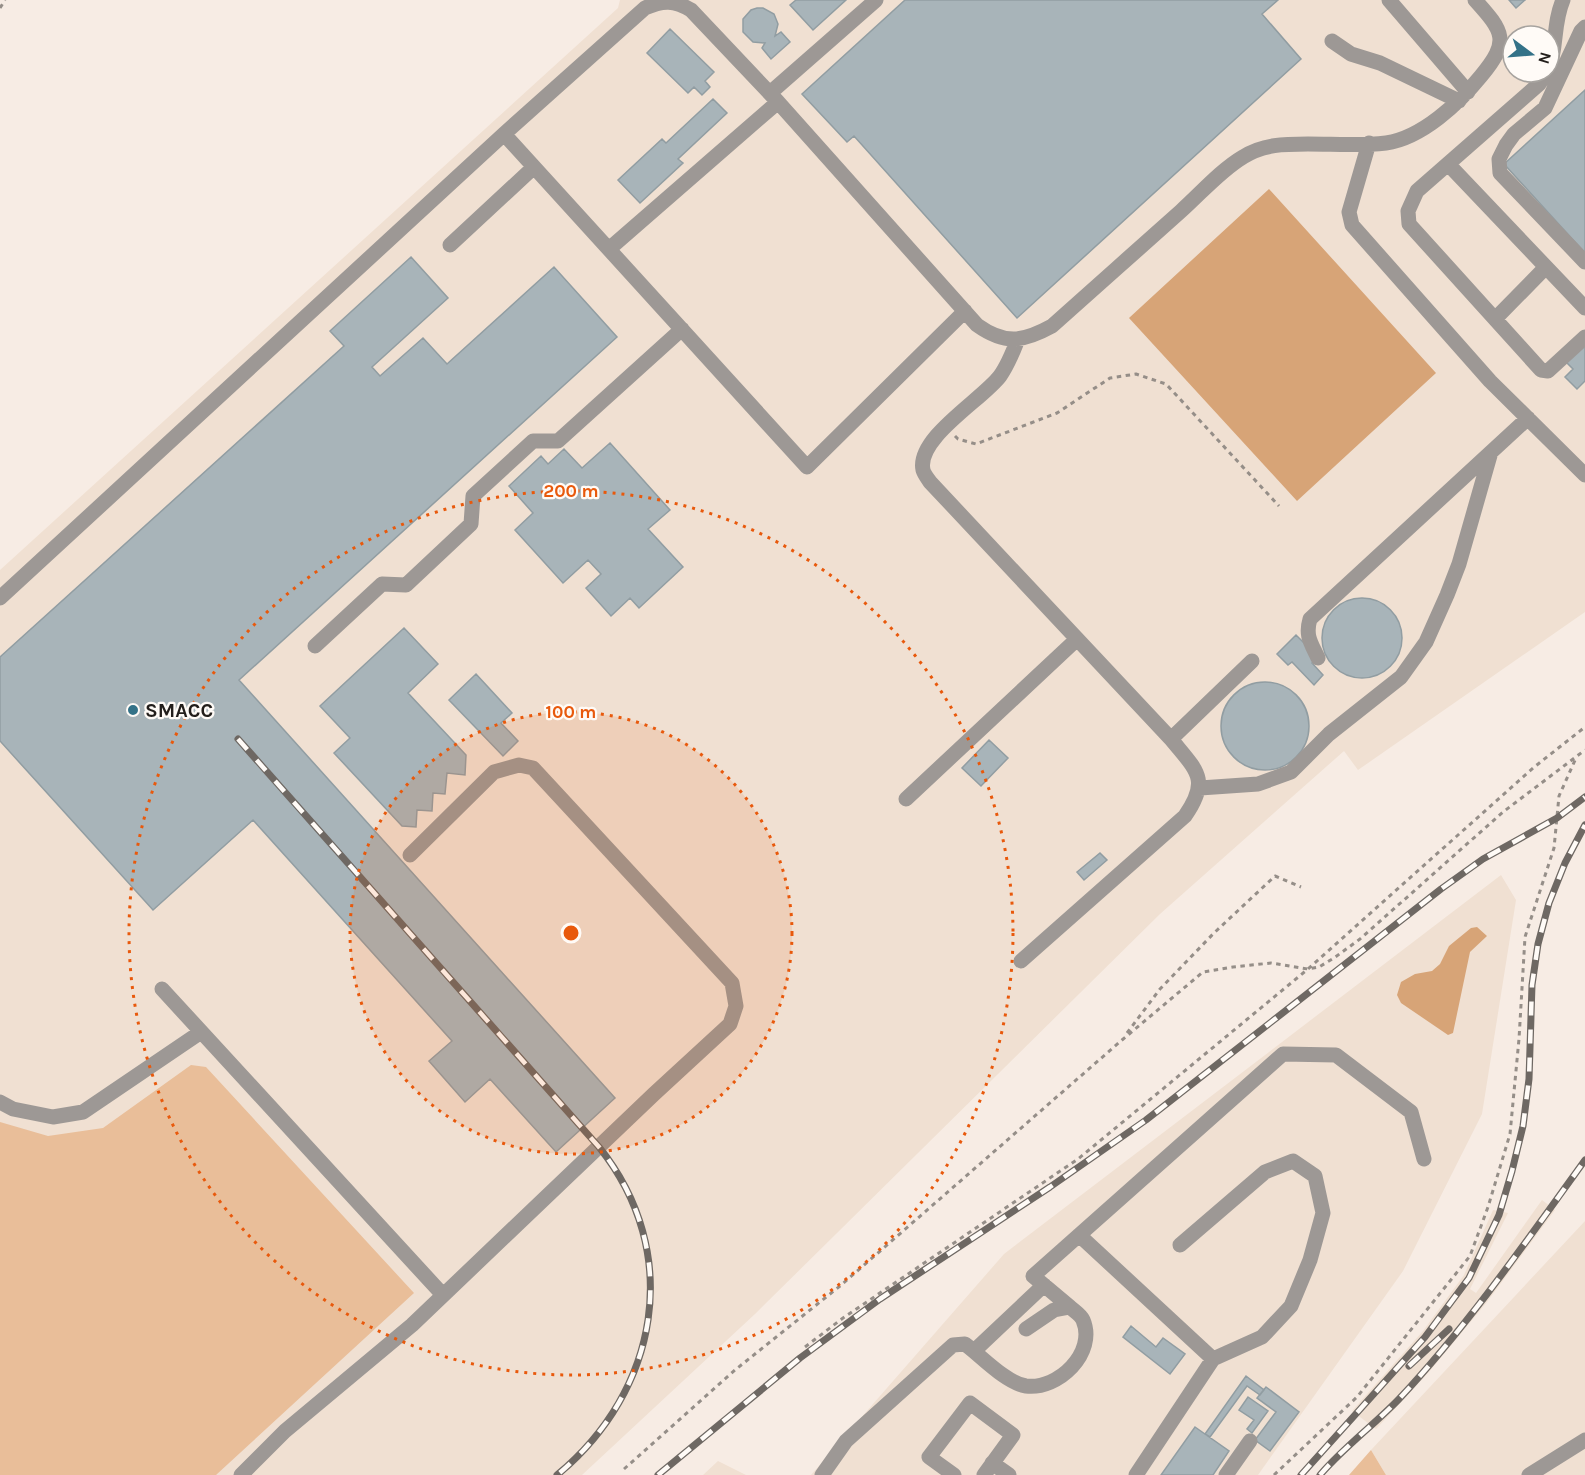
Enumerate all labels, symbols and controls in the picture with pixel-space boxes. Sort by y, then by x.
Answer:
north arrow [1501,24,1561,84]
text: N [1534,50,1556,66]
text: 200 m [543,480,599,502]
place label: SMACC [145,699,213,722]
text: 100 m [546,701,596,723]
marker: SMACC [126,703,140,717]
centre of rings [561,923,581,943]

